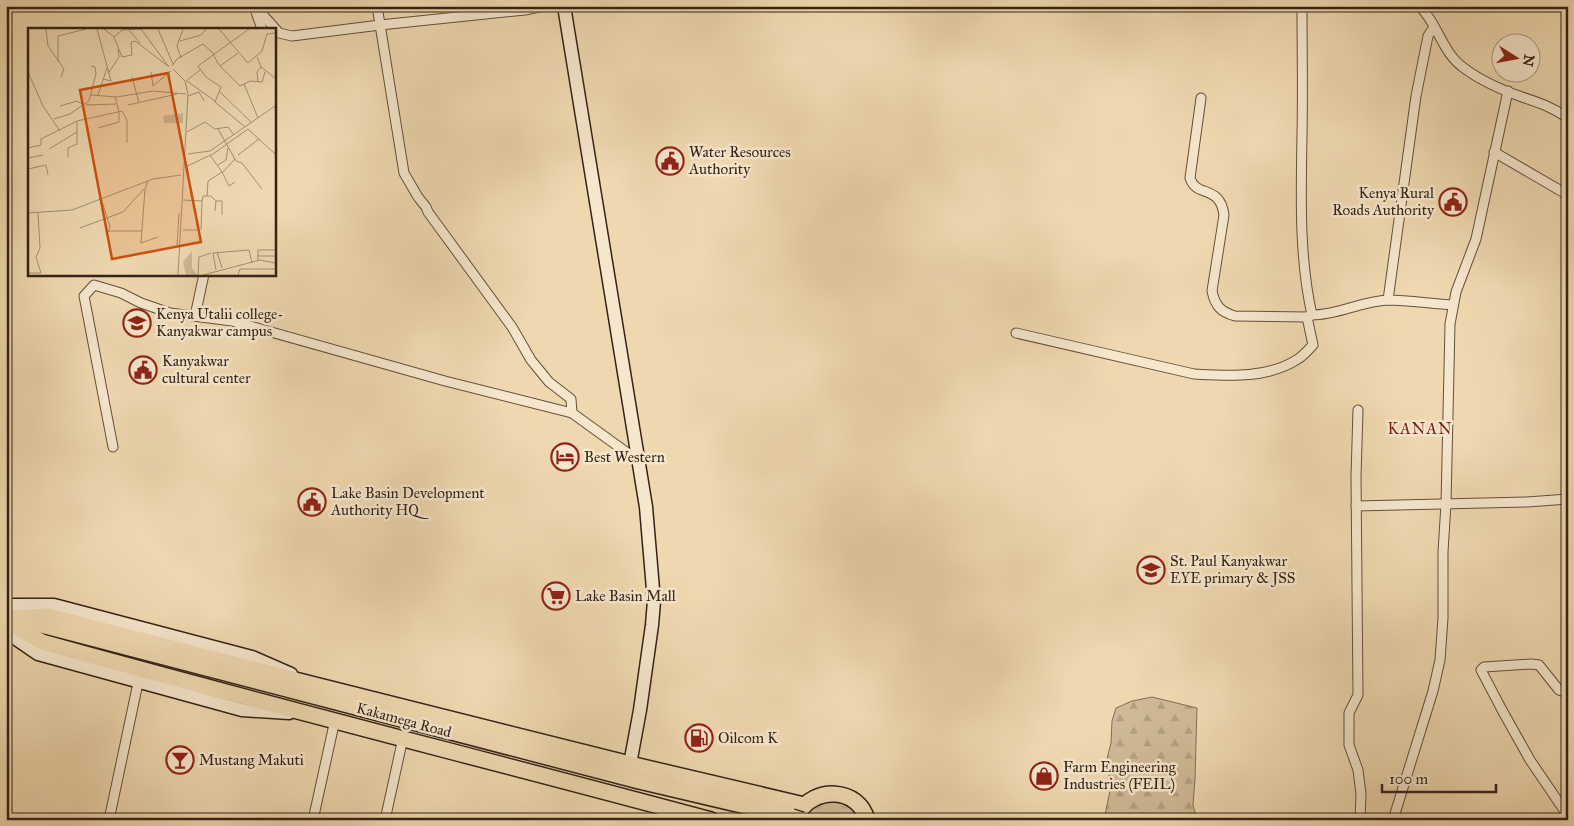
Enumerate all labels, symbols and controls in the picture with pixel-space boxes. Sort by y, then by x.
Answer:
inset map [28,28,275,275]
north arrow [1492,32,1542,82]
text: N [1519,53,1538,68]
place label: Water Resources Authority [688,143,791,178]
public building icon: Water Resources Authority [655,146,685,176]
place label: Kenya Rural Roads Authority [1332,184,1435,219]
public building icon: Kenya Rural Roads Authority [1438,187,1468,217]
place label: Kenya Utalii college- Kanyakwar campus [156,305,283,340]
school or university icon: Kenya Utalii college- Kanyakwar campus [122,308,152,338]
place label: Kanyakwar cultural center [162,352,251,387]
public building icon: Kanyakwar cultural center [128,355,158,385]
district label: KANAN [1388,419,1452,438]
hotel icon: Best Western [550,442,580,472]
place label: Best Western [584,448,665,466]
place label: Lake Basin Development Authority HQ [330,484,485,519]
public building icon: Lake Basin Development Authority HQ [297,487,327,517]
place label: St. Paul Kanyakwar EYE primary & JSS [1170,552,1295,588]
school or university icon: St. Paul Kanyakwar EYE primary & JSS [1136,555,1166,585]
supermarket icon: Lake Basin Mall [541,581,571,611]
place label: Lake Basin Mall [575,587,677,605]
street label: Kakamega Road [355,699,454,741]
fuel station icon: Oilcom K [684,723,714,753]
place label: Oilcom K [718,729,778,747]
bar icon: Mustang Makuti [165,745,195,775]
place label: Mustang Makuti [199,751,304,769]
place label: Farm Engineering Industries (FEIL) [1063,758,1177,794]
shop icon: Farm Engineering Industries (FEIL) [1029,761,1059,791]
scale bar [1382,761,1495,793]
text: 100 m [1389,770,1429,788]

